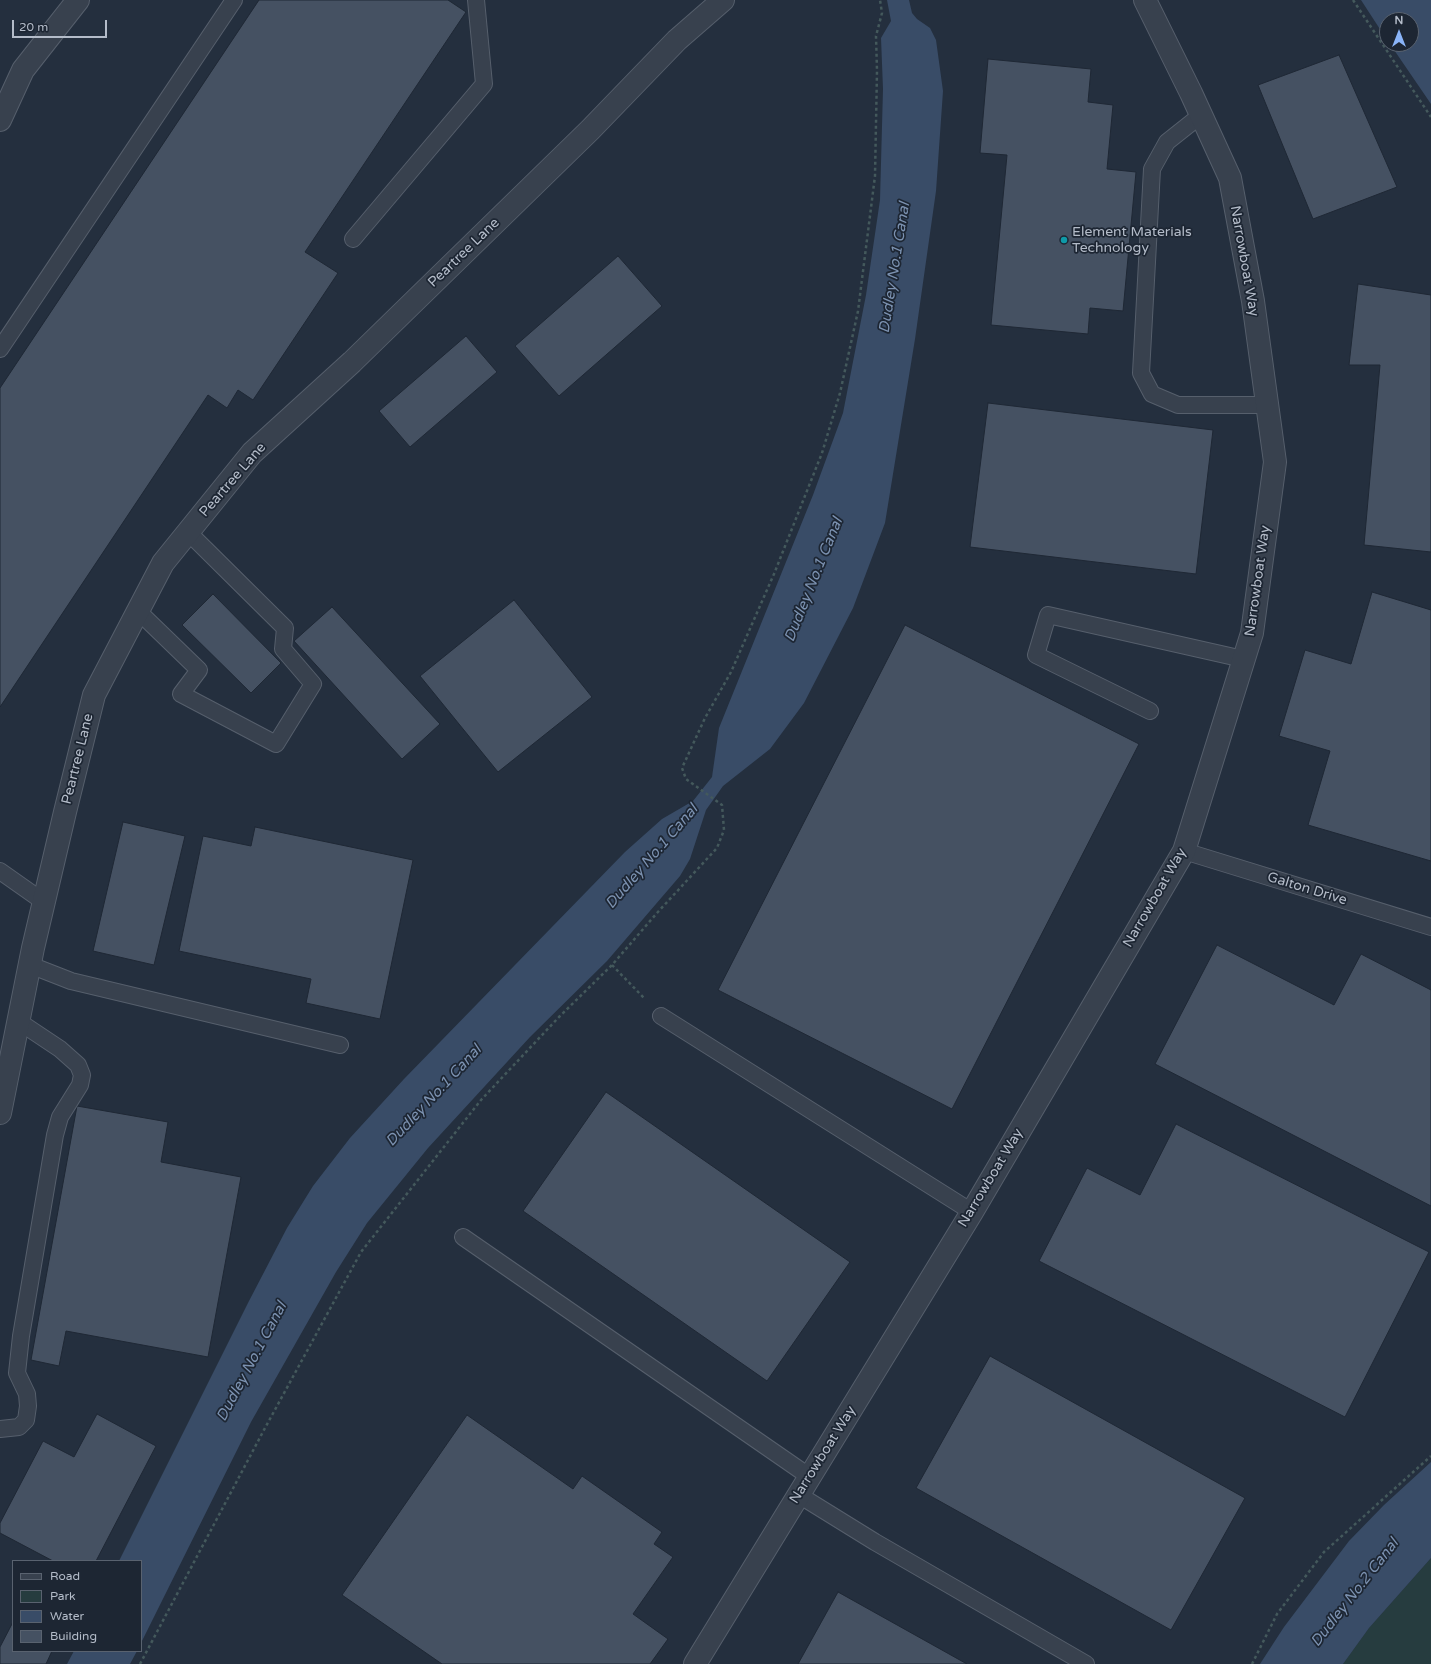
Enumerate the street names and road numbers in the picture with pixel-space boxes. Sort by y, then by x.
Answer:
street label: Narrowboat Way [1226,204,1262,318]
street label: Peartree Lane [425,215,503,291]
street label: Peartree Lane [196,439,270,521]
street label: Narrowboat Way [1242,524,1274,638]
street label: Peartree Lane [59,712,97,806]
street label: Narrowboat Way [1120,845,1190,951]
street label: Galton Drive [1265,869,1349,909]
street label: Narrowboat Way [955,1126,1027,1230]
street label: Narrowboat Way [786,1403,860,1507]

